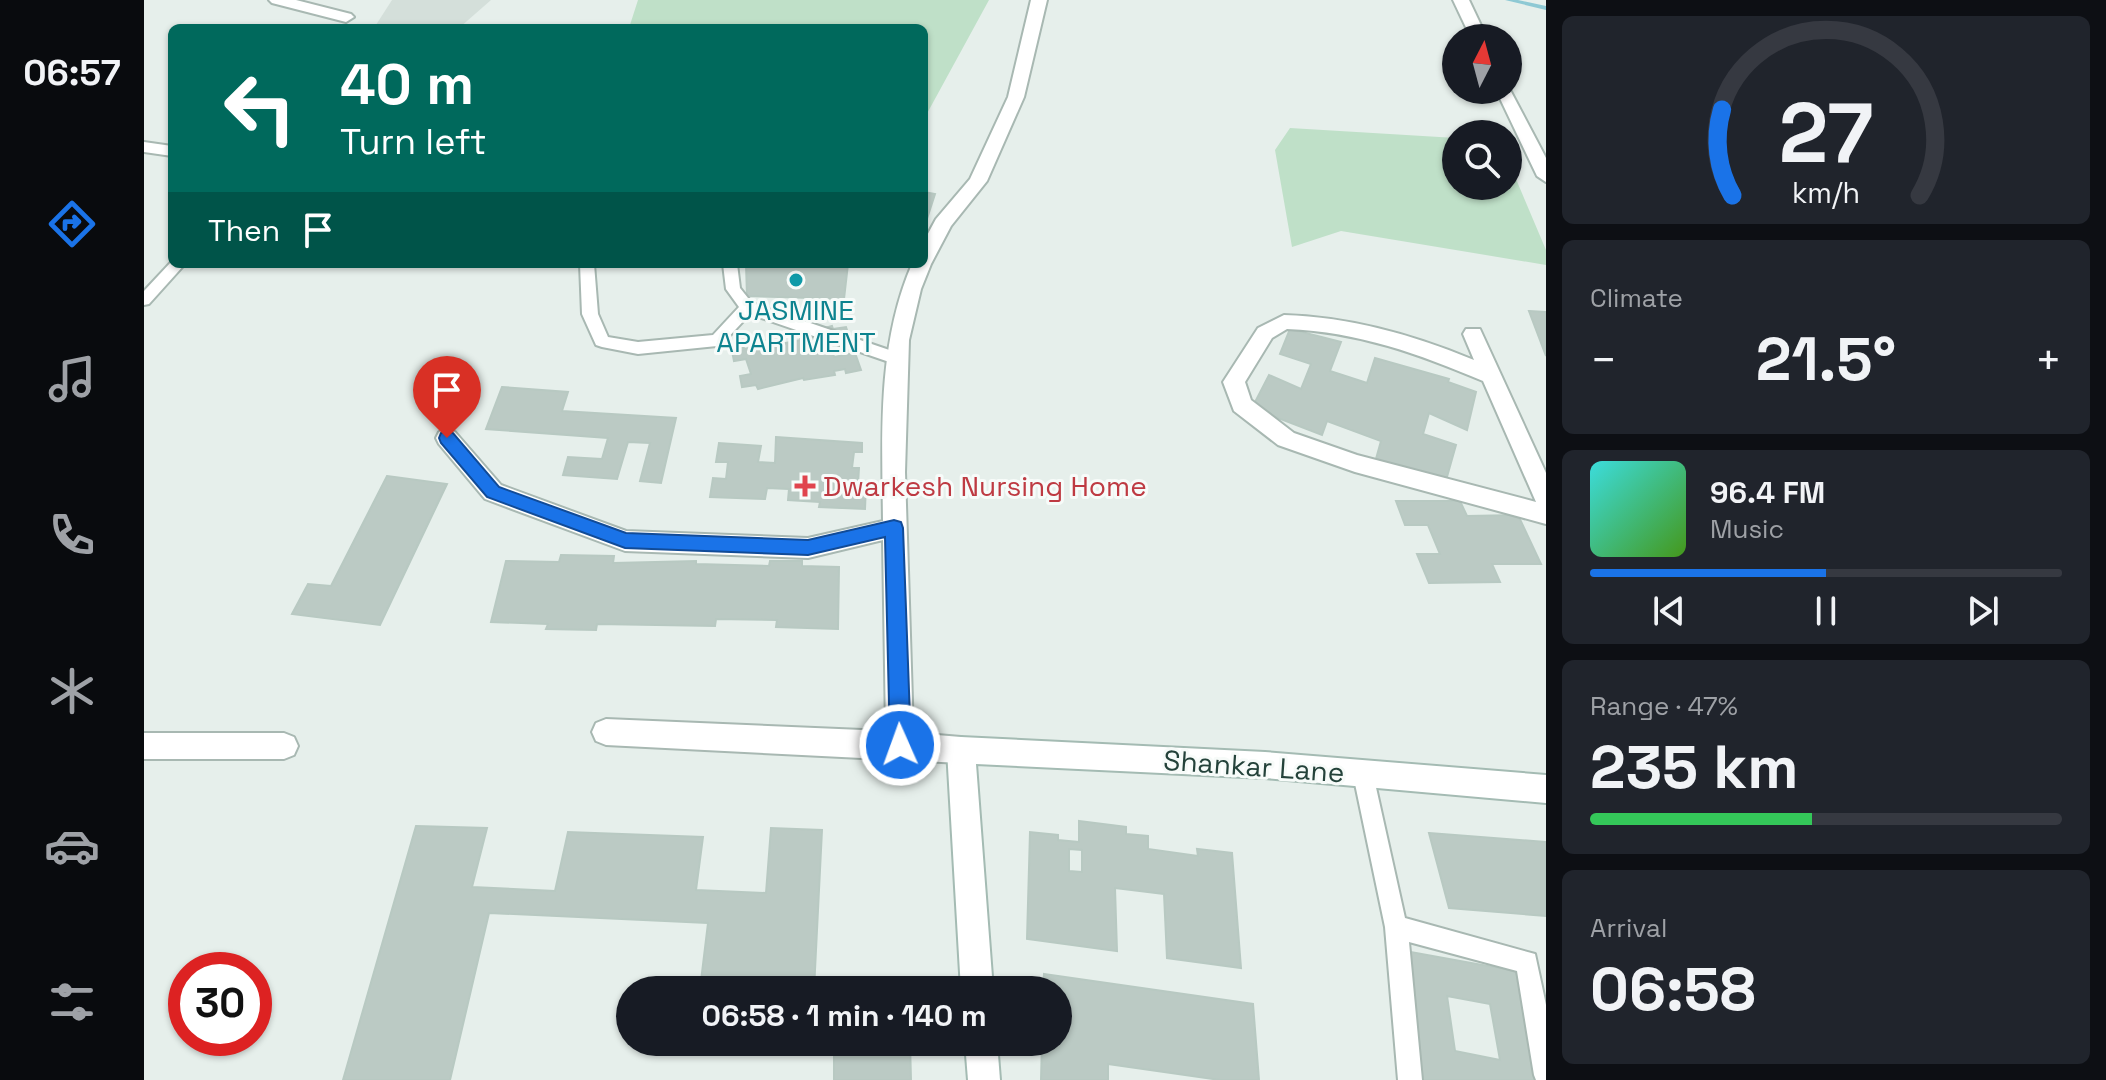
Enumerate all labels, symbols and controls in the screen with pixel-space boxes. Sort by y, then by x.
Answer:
north arrow [1442,24,1522,104]
map controls [1442,24,1522,200]
text: 40 m [340,49,474,120]
text: 06:57 [23,50,121,96]
icon: left [208,56,312,160]
text: 27 [1779,80,1873,186]
text: Turn left [340,119,487,165]
button: search [1442,120,1522,200]
text: km/h [1792,175,1860,211]
icon: directions [44,196,100,252]
icon: arrive [296,208,340,252]
text: Then [208,211,280,250]
marker: JASMINE APARTMENT [787,271,805,289]
text: Climate [1590,281,1683,315]
place label: JASMINE APARTMENT [716,292,876,360]
text: 21.5° [1756,321,1896,398]
text: − [1590,332,1617,388]
text: + [2035,332,2062,388]
icon: music [44,351,100,407]
pin [413,356,481,438]
icon: arrive [425,368,469,412]
place label: Dwarkesh Nursing Home [823,468,1147,504]
text: 96.4 FM [1710,473,1825,512]
marker: Dwarkesh Nursing Home [794,475,816,497]
icon: phone [44,507,100,563]
text: Music [1710,512,1784,546]
icon: previous [1647,589,1691,633]
icon: pause [1804,589,1848,633]
icon: next [1961,589,2005,633]
icon: climate [44,663,100,719]
text: Range · 47% [1590,689,1738,723]
position arrow [858,703,942,787]
text: 235 km [1590,729,1798,806]
street label: Shankar Lane [1162,742,1346,790]
icon: car [44,818,100,874]
text: Arrival [1590,911,1667,945]
text: 06:58 [1590,951,1756,1028]
speed limit sign: 30 [168,952,272,1056]
icon: filters [44,974,100,1030]
text: 06:58 · 1 min · 140 m [701,996,987,1035]

